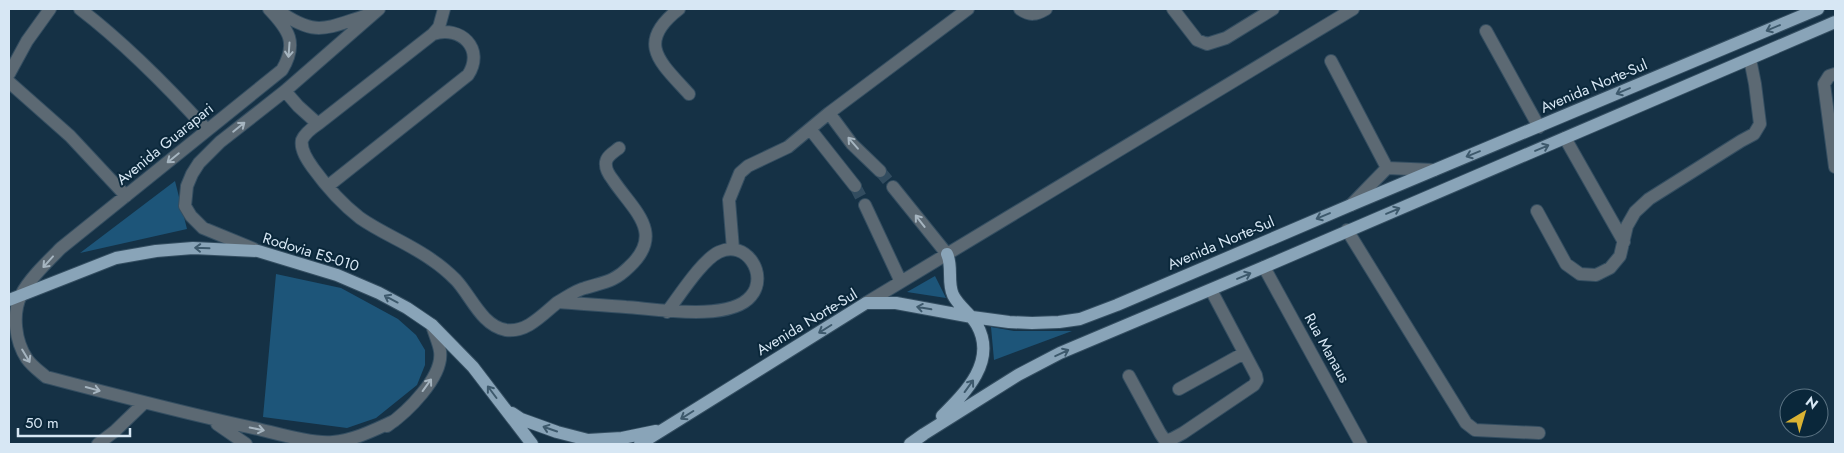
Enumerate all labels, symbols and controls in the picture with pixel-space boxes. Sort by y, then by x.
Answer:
one-way arrow [1766,23,1781,33]
one-way arrow [285,42,294,58]
street label: Avenida Norte-Sul [1537,54,1651,118]
one-way arrow [1616,87,1631,97]
street label: Avenida Guarapari [112,98,218,190]
one-way arrow [232,121,245,132]
one-way arrow [847,137,859,150]
one-way arrow [1534,142,1549,152]
one-way arrow [1466,150,1481,159]
one-way arrow [166,153,179,164]
one-way arrow [1385,206,1400,216]
street label: Avenida Norte-Sul [1164,211,1278,275]
one-way arrow [1316,212,1331,222]
one-way arrow [915,214,925,228]
street label: Rodovia ES-010 [260,227,362,277]
one-way arrow [194,243,210,253]
one-way arrow [42,256,54,269]
one-way arrow [1235,271,1251,280]
street label: Avenida Norte-Sul [752,283,862,361]
one-way arrow [383,294,398,304]
one-way arrow [916,303,932,313]
street label: Rua Manaus [1299,309,1355,387]
one-way arrow [818,325,832,335]
one-way arrow [1054,347,1069,357]
one-way arrow [21,349,31,363]
one-way arrow [422,378,432,392]
one-way arrow [964,379,974,393]
one-way arrow [85,385,101,395]
one-way arrow [487,385,497,399]
north arrow [1779,388,1829,438]
text: N [1801,391,1823,414]
scale bar [18,406,130,438]
one-way arrow [680,410,694,420]
text: 50 m [25,412,59,434]
one-way arrow [542,424,558,433]
one-way arrow [248,425,264,434]

